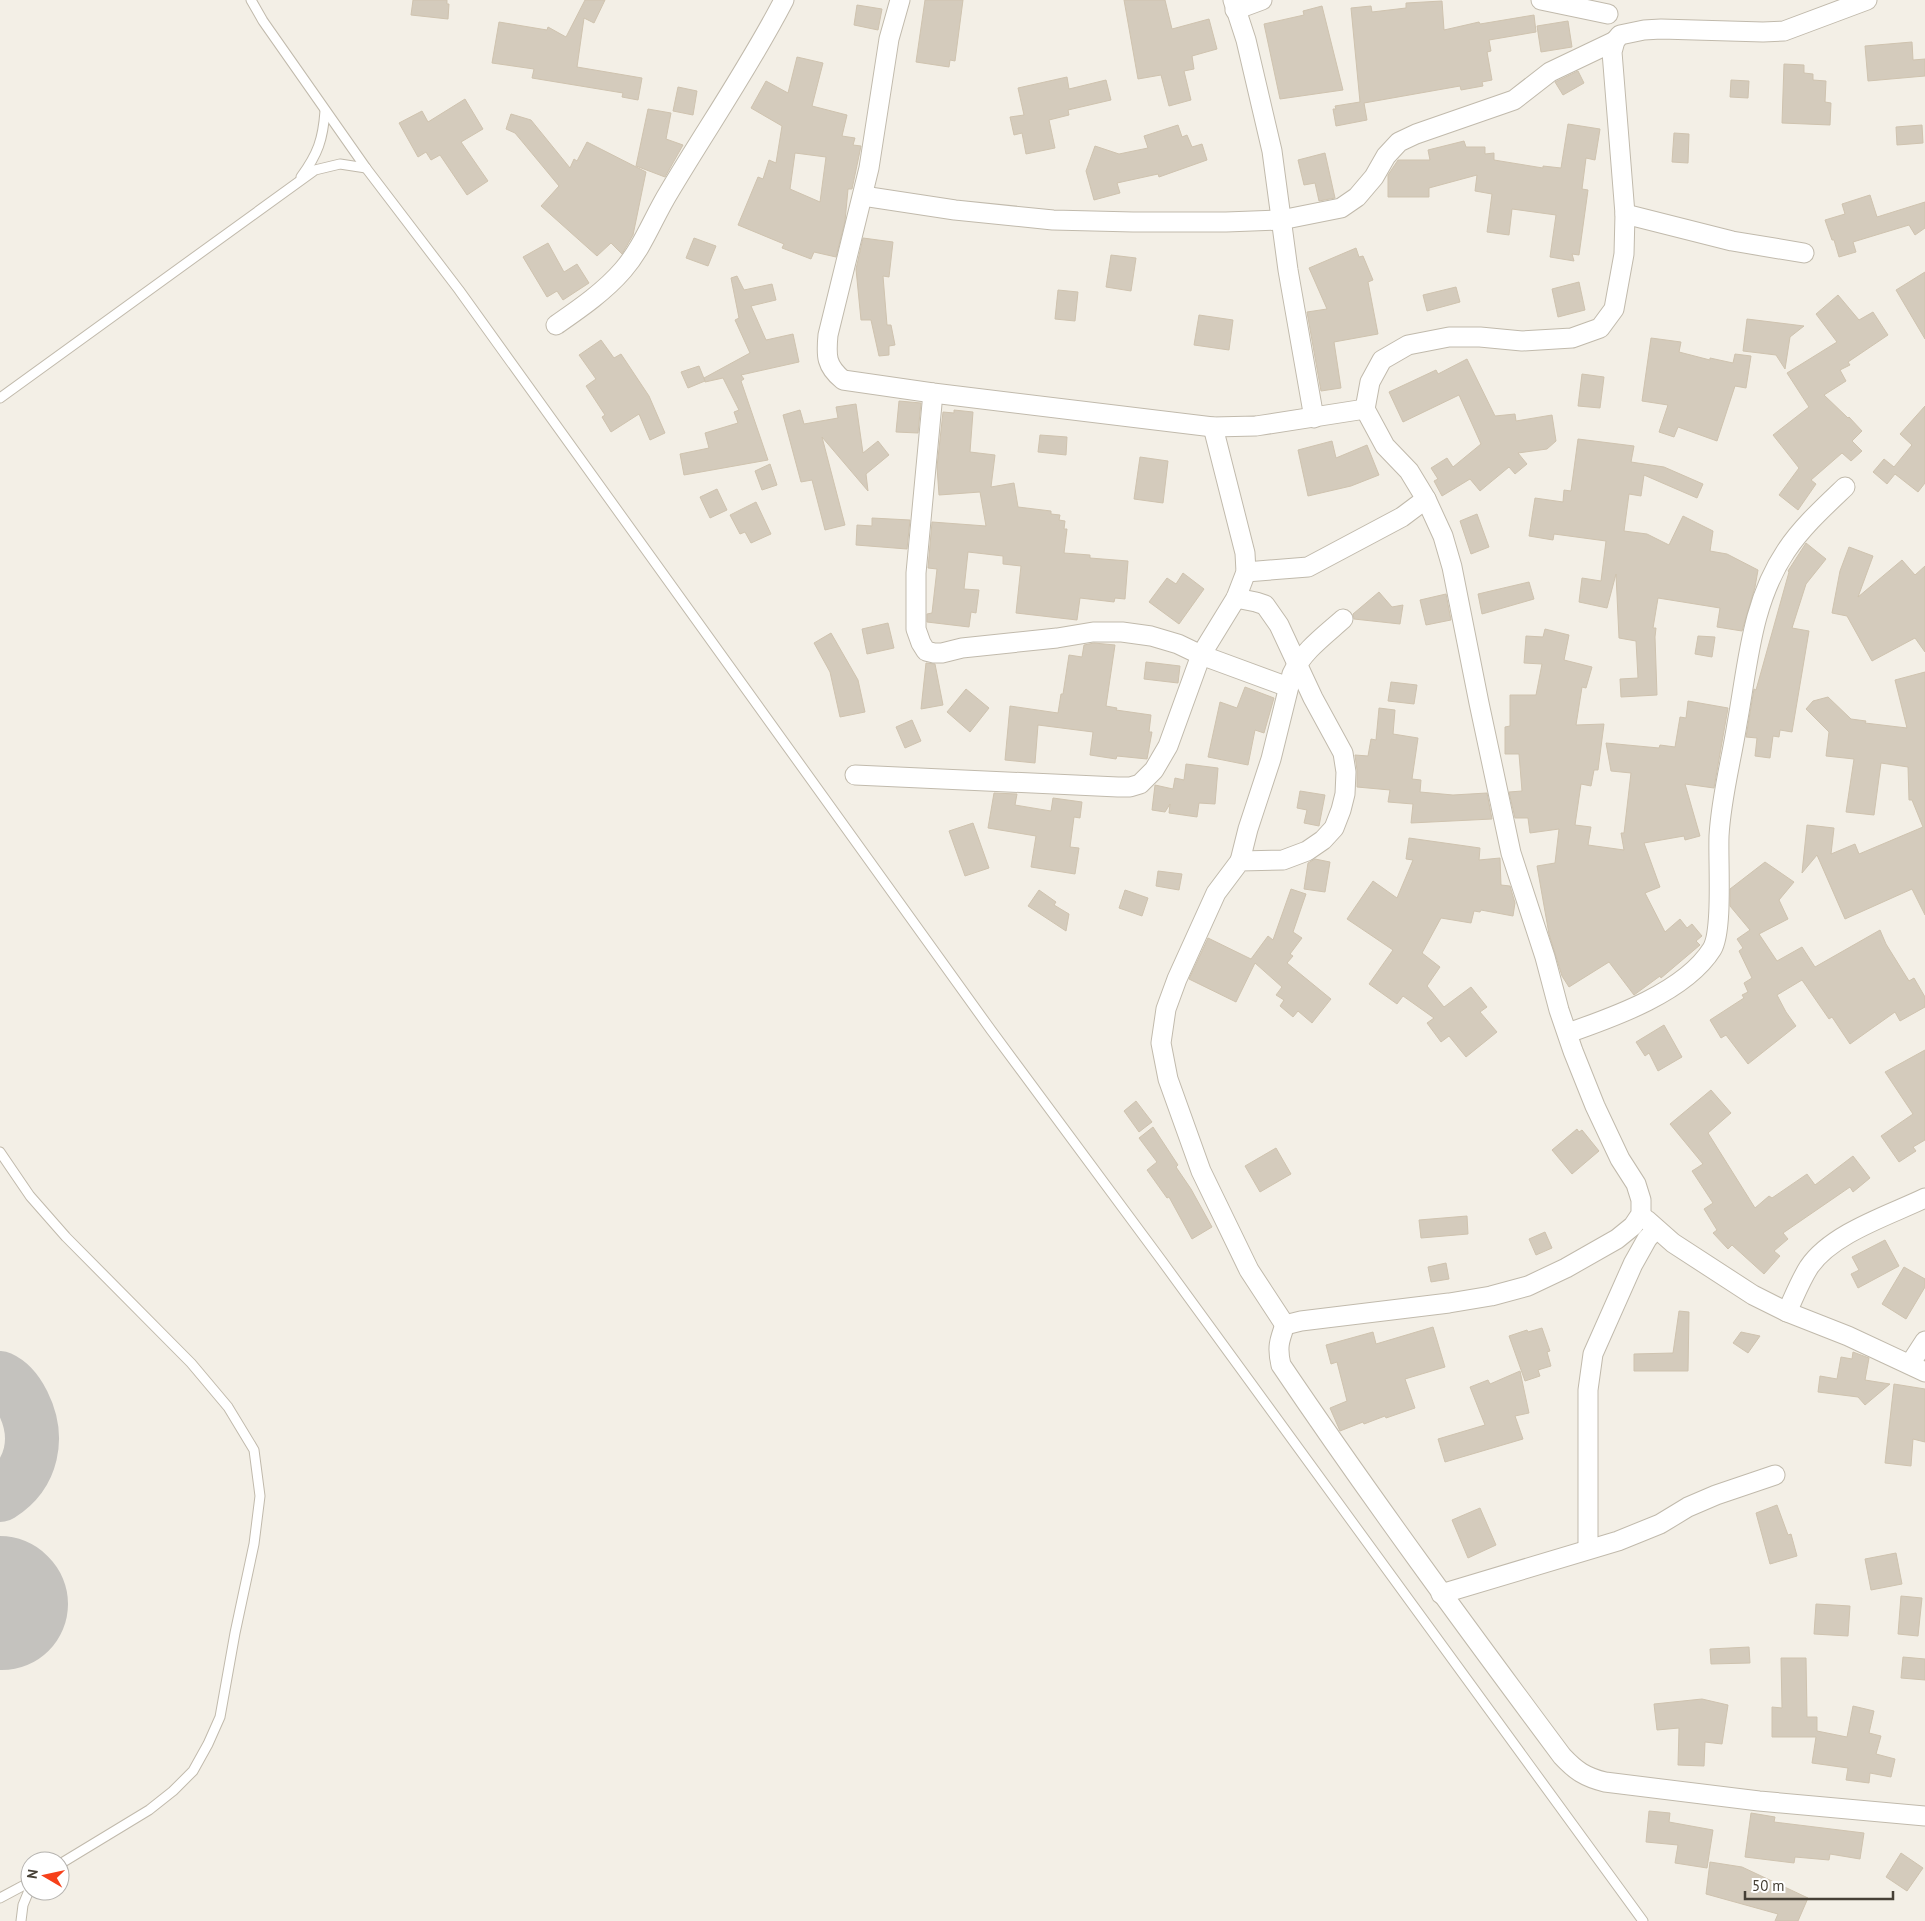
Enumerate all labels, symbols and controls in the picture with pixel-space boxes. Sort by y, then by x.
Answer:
north arrow [20,1851,70,1901]
text: N [23,1868,42,1880]
scale bar [1745,1868,1892,1900]
text: 50 m [1752,1876,1785,1895]

